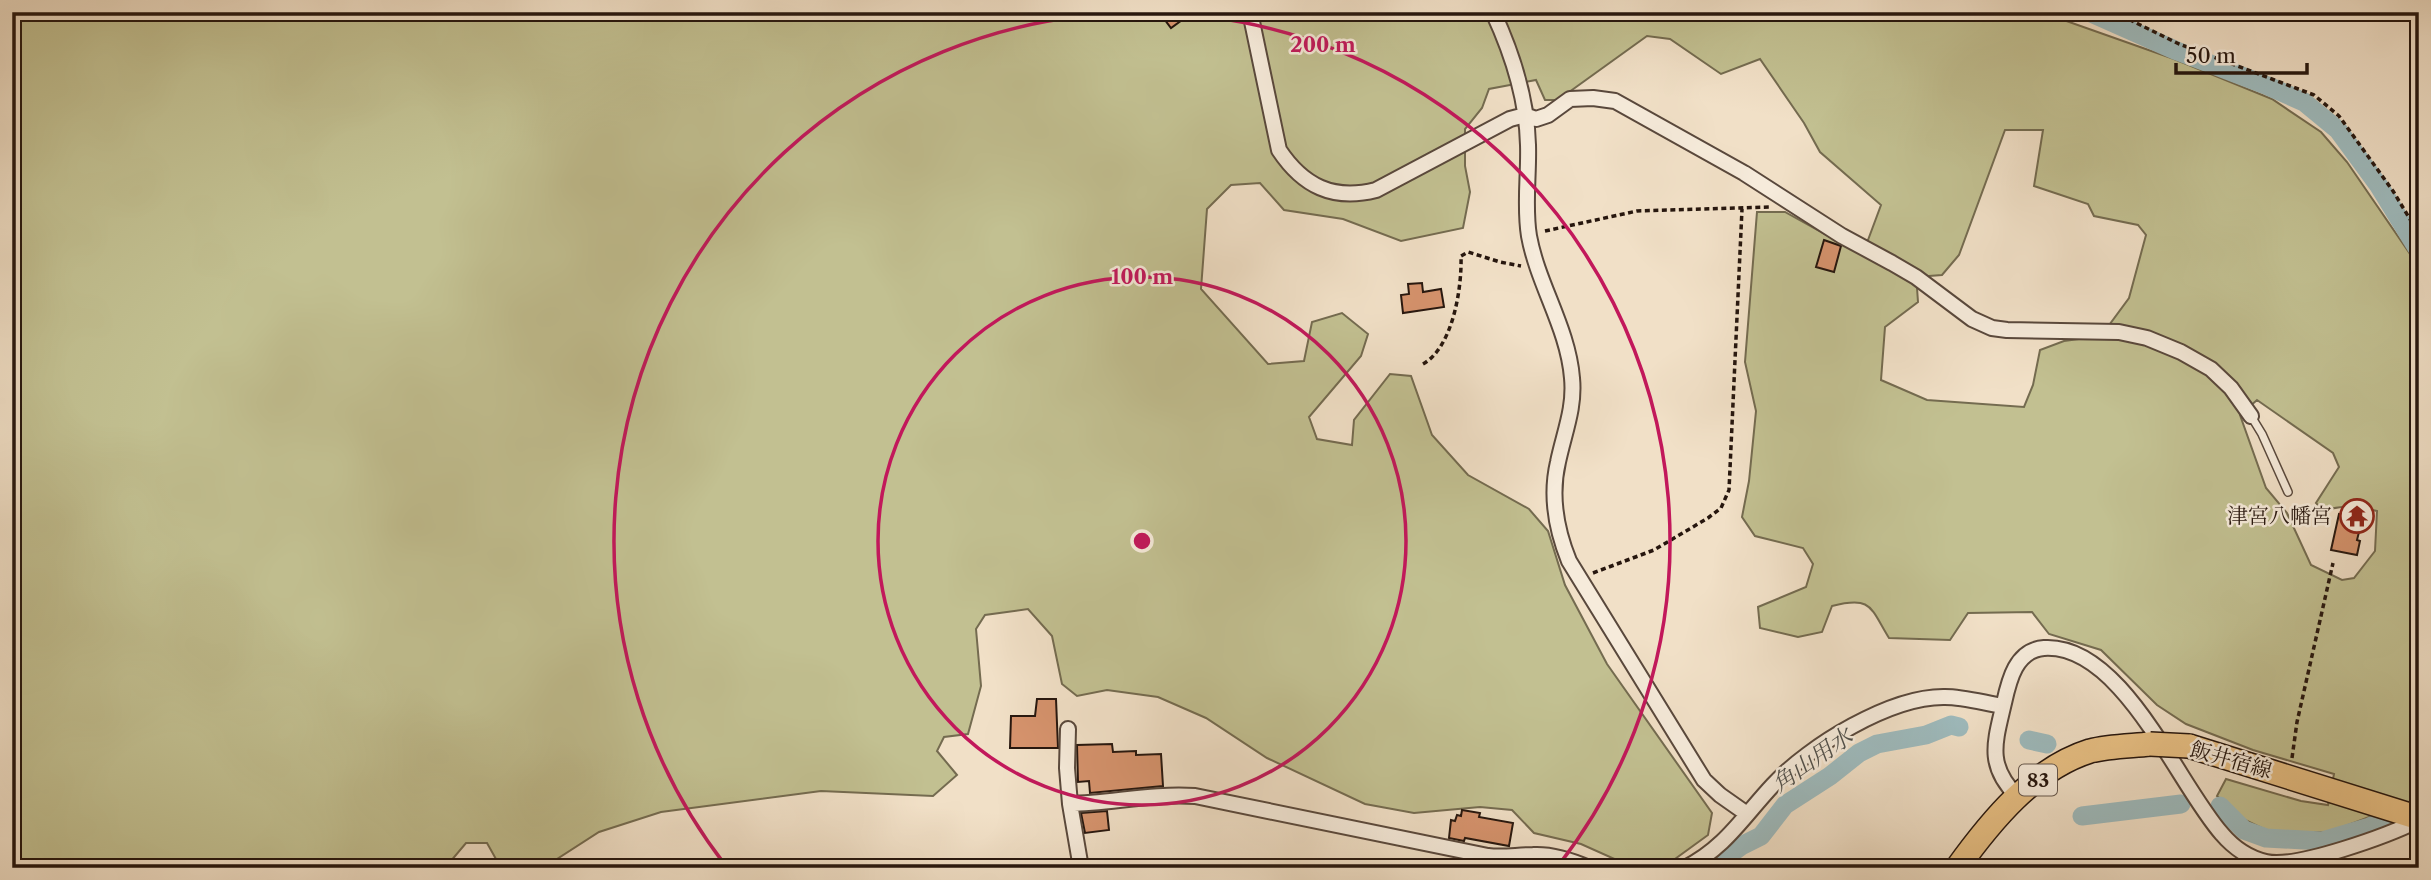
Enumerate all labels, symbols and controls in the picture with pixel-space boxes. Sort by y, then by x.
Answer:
text: 200 m [1290,32,1356,57]
scale bar [2176,32,2307,76]
text: 50 m [2186,43,2236,68]
text: 100 m [1111,264,1173,289]
temple icon: 津宮八幡宮 [2338,497,2376,535]
place label: 津宮八幡宮 [2227,503,2332,528]
centre of rings [1130,529,1154,553]
water label: 角山用水 [1766,721,1859,798]
street label: 飯井宿線 [2187,736,2275,783]
road number: 83 [2019,764,2057,796]

